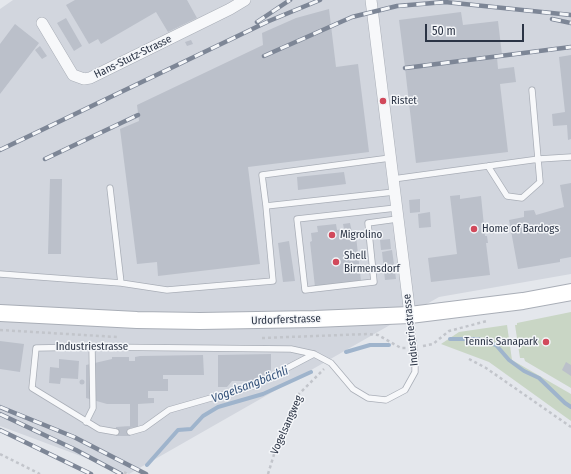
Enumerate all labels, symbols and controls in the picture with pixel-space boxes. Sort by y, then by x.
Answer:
scale bar [427,16,526,42]
text: 50 m [432,24,456,38]
street label: Hans-Stutz-Strasse [92,33,174,81]
place label: Ristet [391,94,417,108]
marker: Ristet [378,96,388,106]
place label: Home of Bardogs [482,222,559,236]
marker: Home of Bardogs [469,224,479,234]
place label: Migrolino [340,228,382,242]
marker: Migrolino [327,230,337,240]
place label: Shell Birmensdorf [344,249,400,275]
marker: Shell Birmensdorf [331,257,341,267]
street label: Industriestrasse [401,293,421,367]
street label: Urdorferstrasse [251,312,321,328]
place label: Tennis Sanapark [464,335,538,349]
marker: Tennis Sanapark [541,337,551,347]
street label: Industriestrasse [56,340,128,354]
water label: Vogelsangbächli [210,364,290,406]
street label: Vogelsangweg [268,393,306,457]

